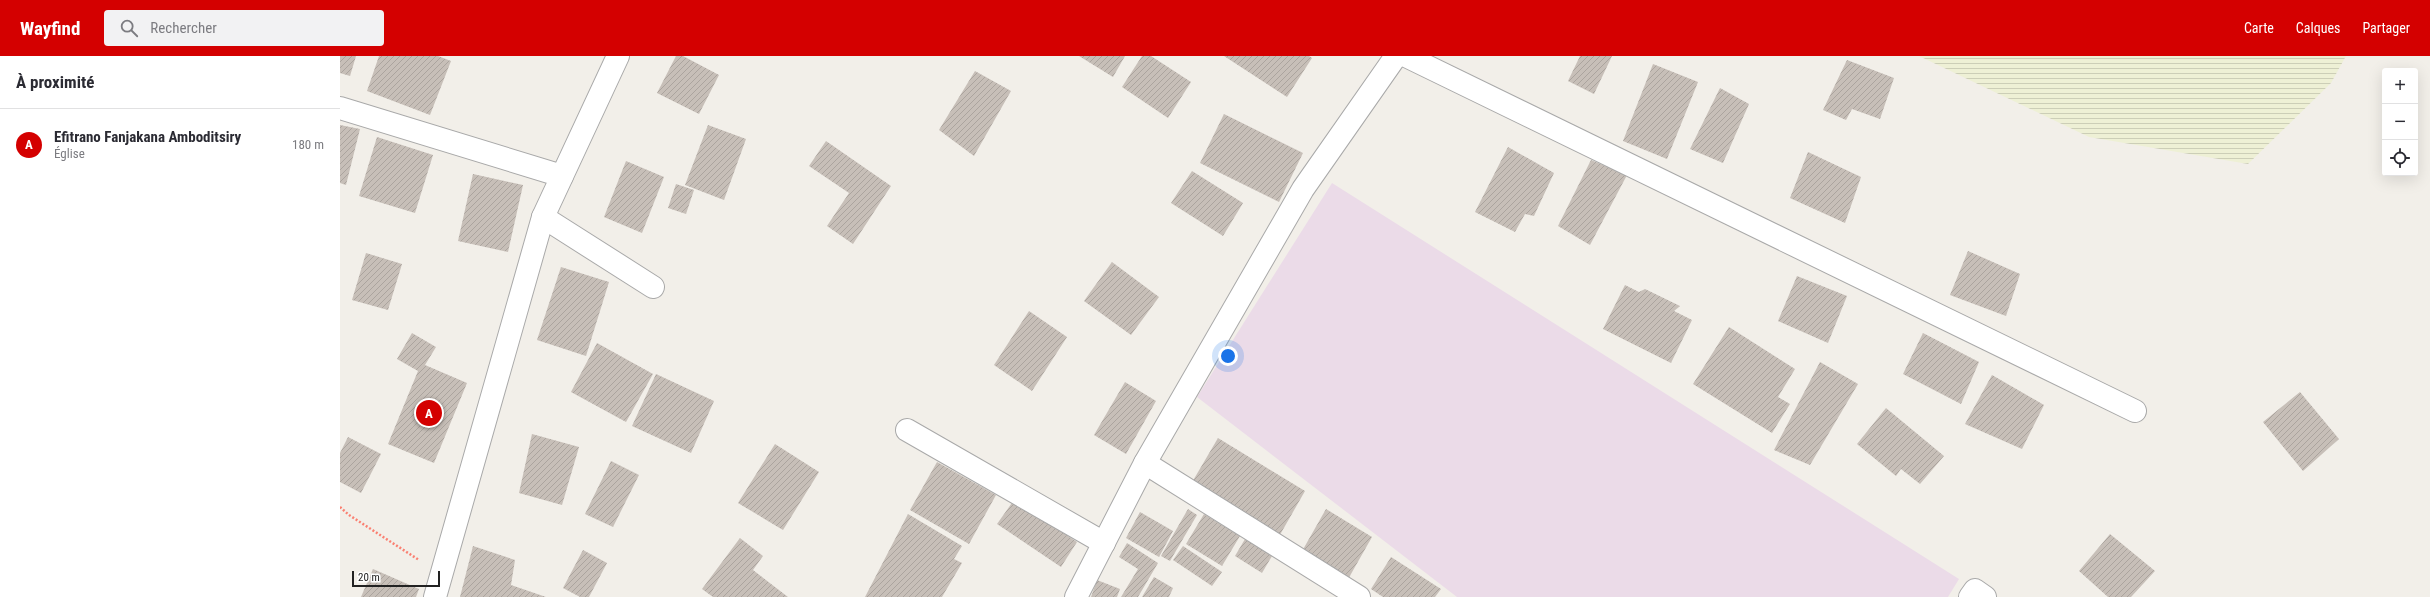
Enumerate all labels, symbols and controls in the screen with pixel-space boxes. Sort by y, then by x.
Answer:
search box [104,10,384,46]
text: Wayfind [20,17,80,40]
icon: search [118,17,140,39]
text: Rechercher [150,19,217,37]
text: Carte [2244,20,2274,36]
text: Calques [2296,20,2340,36]
text: Partager [2362,20,2410,36]
map controls [2382,68,2418,176]
button: + [2382,68,2418,104]
text: À proximité [16,72,94,92]
button: − [2382,104,2418,140]
text: Efitrano Fanjakana Amboditsiry [54,128,241,146]
text: A [25,137,33,152]
text: 180 m [292,137,324,152]
button: locate [2382,140,2418,176]
text: Église [54,146,85,161]
your location [1218,346,1238,366]
pin: A [416,398,442,428]
scale bar [352,569,440,588]
text: 20 m [358,571,380,584]

